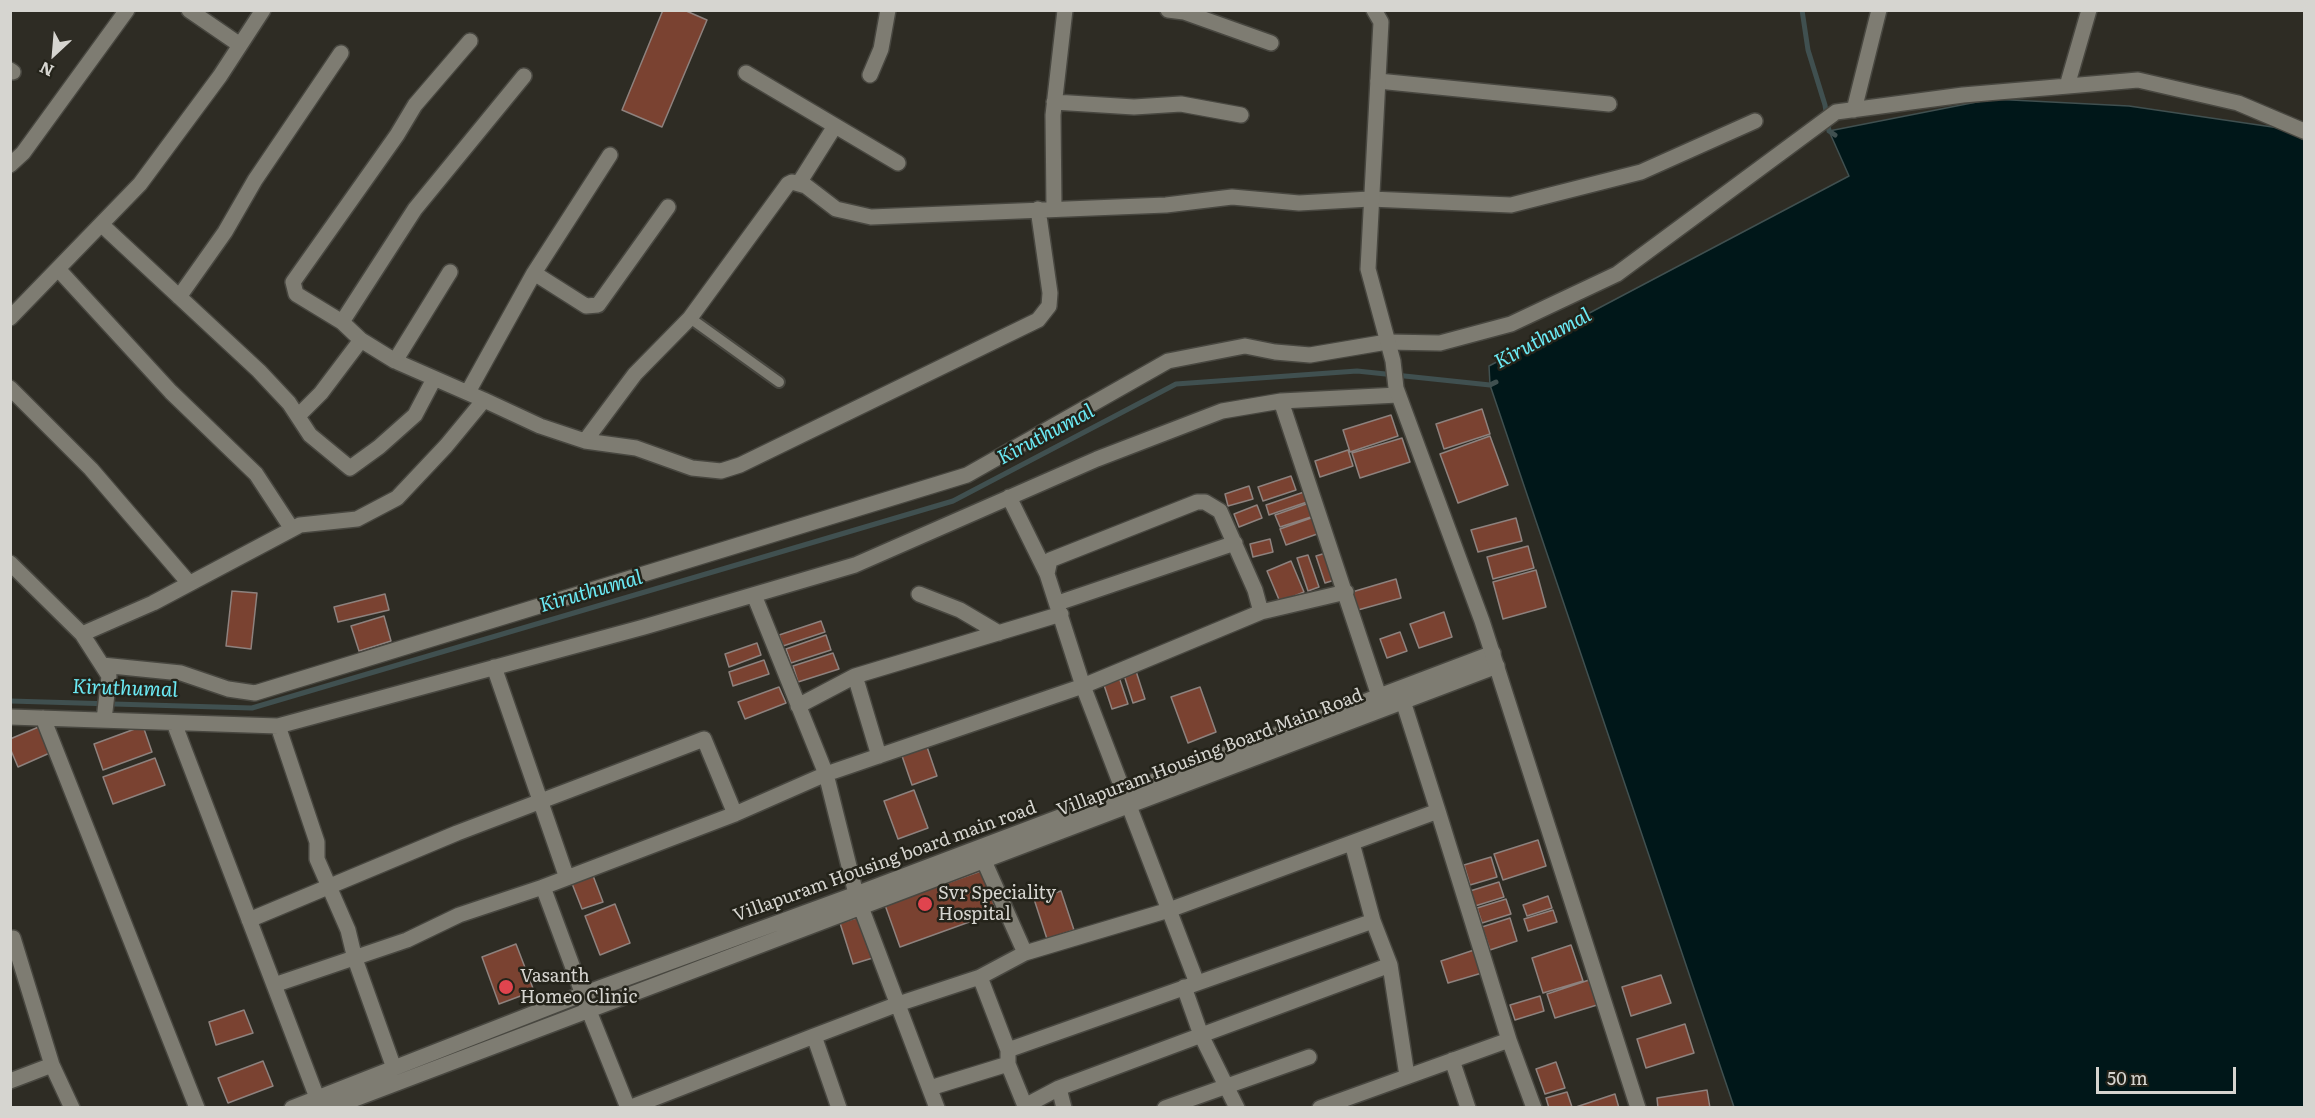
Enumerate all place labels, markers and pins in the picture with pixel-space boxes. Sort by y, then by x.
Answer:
place label: Svr Speciality Hospital [938,883,1056,926]
marker: Svr Speciality Hospital [916,895,934,913]
place label: Vasanth Homeo Clinic [520,966,637,1008]
marker: Vasanth Homeo Clinic [497,978,515,996]

